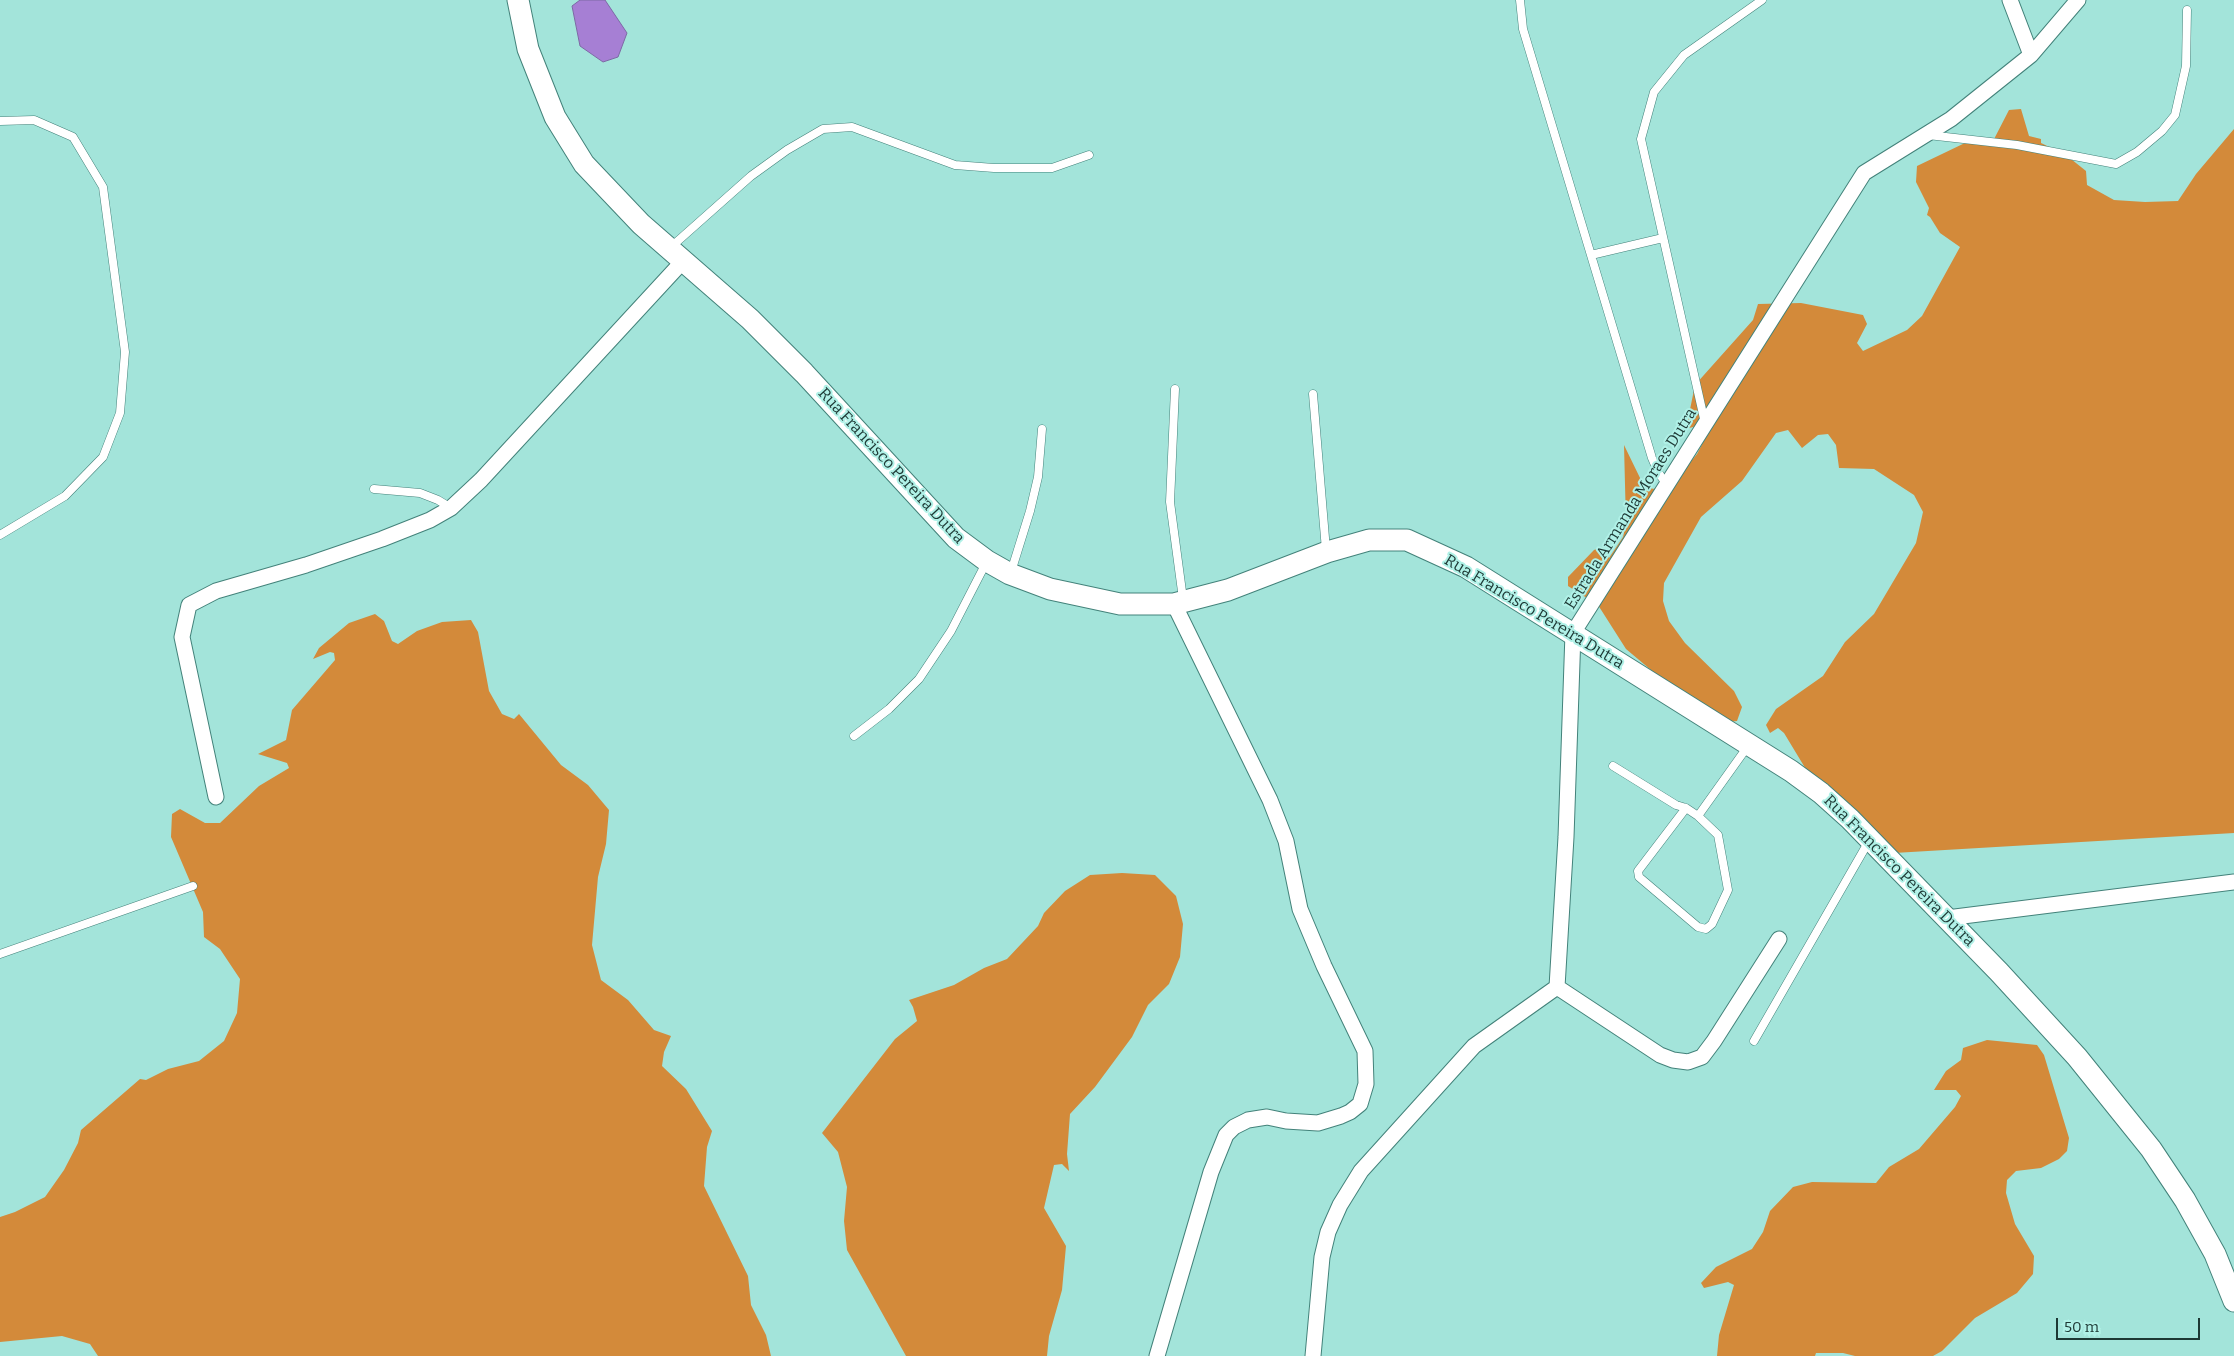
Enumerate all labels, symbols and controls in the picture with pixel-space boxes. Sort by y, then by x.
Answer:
street label: Rua Francisco Pereira Dutra [814,384,968,548]
street label: Estrada Armanda Moraes Dutra [1561,405,1701,613]
street label: Rua Francisco Pereira Dutra [1441,551,1627,673]
street label: Rua Francisco Pereira Dutra [1819,791,1979,951]
scale bar [2059,1308,2203,1340]
text: 50 m [2064,1318,2099,1336]

